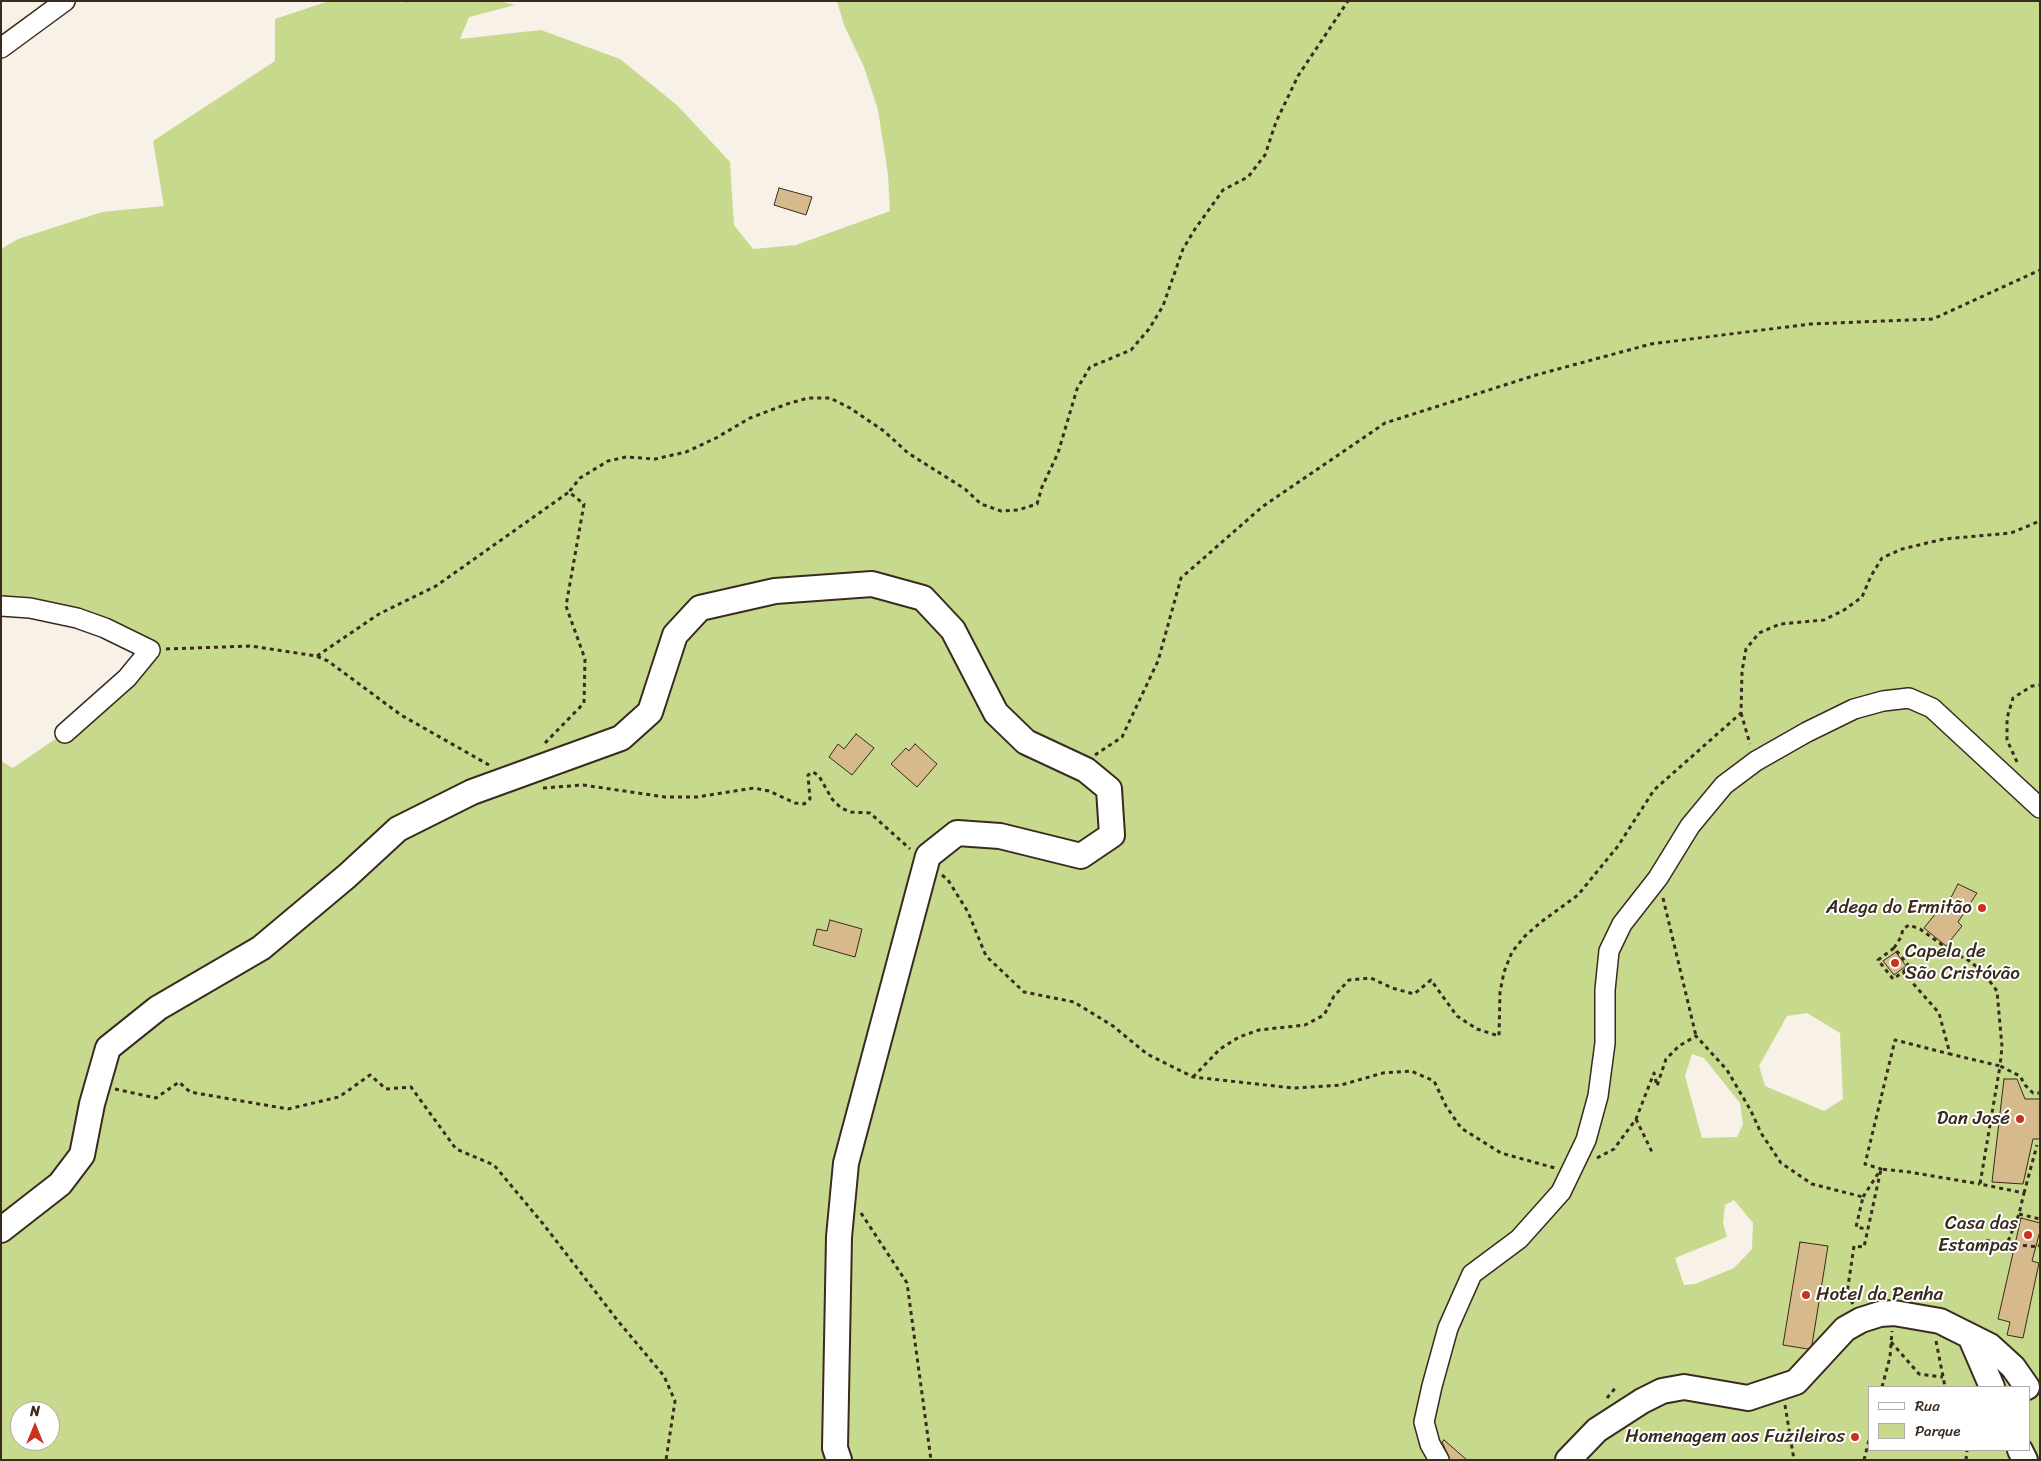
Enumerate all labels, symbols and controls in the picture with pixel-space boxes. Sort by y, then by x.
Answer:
place label: Adega do Ermitão [1826,897,1972,919]
marker: Adega do Ermitão [1976,902,1988,914]
place label: Capela de São Cristóvão [1905,941,2020,985]
marker: Capela de São Cristóvão [1889,957,1901,969]
place label: Dan José [1937,1108,2010,1130]
marker: Dan José [2014,1113,2026,1125]
place label: Casa das Estampas [1938,1213,2018,1257]
marker: Casa das Estampas [2022,1229,2034,1241]
place label: Hotel da Penha [1816,1284,1943,1306]
marker: Hotel da Penha [1800,1289,1812,1301]
legend [1868,1386,2031,1451]
text: Rua [1915,1393,1940,1419]
text: N [30,1399,40,1424]
north arrow [10,1401,60,1451]
text: Parque [1915,1418,1960,1444]
place label: Homenagem aos Fuzileiros [1625,1426,1845,1448]
marker: Homenagem aos Fuzileiros [1849,1431,1861,1443]

